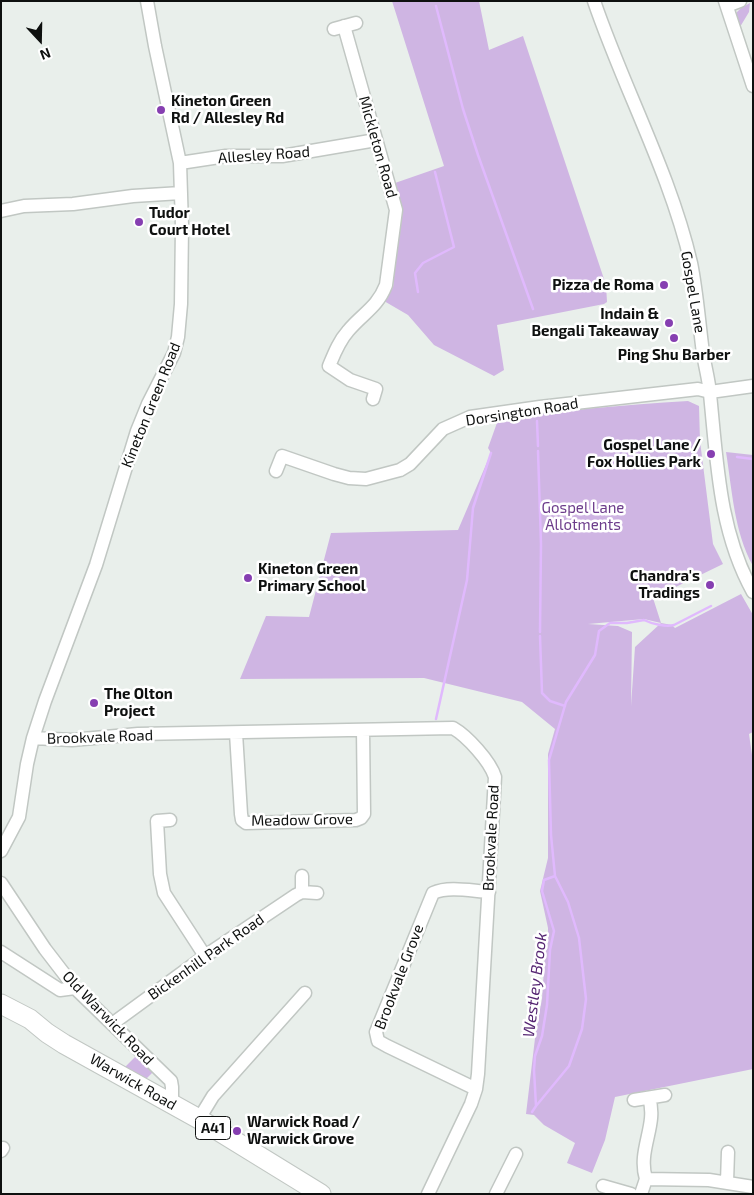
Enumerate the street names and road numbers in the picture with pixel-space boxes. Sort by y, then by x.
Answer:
street label: Mickleton Road [355,94,401,200]
street label: Allesley Road [217,143,311,167]
street label: Gospel Lane [677,250,709,334]
street label: Kineton Green Road [118,340,184,470]
street label: Dorsington Road [464,394,580,430]
street label: Brookvale Road [47,726,153,748]
street label: Brookvale Road [479,784,503,892]
street label: Meadow Grove [251,810,353,830]
street label: Bickenhill Park Road [144,910,268,1004]
street label: Brookvale Grove [371,922,427,1032]
street label: Old Warwick Road [59,967,157,1069]
street label: Warwick Road [86,1050,180,1114]
road number: A41 [196,1116,230,1140]

